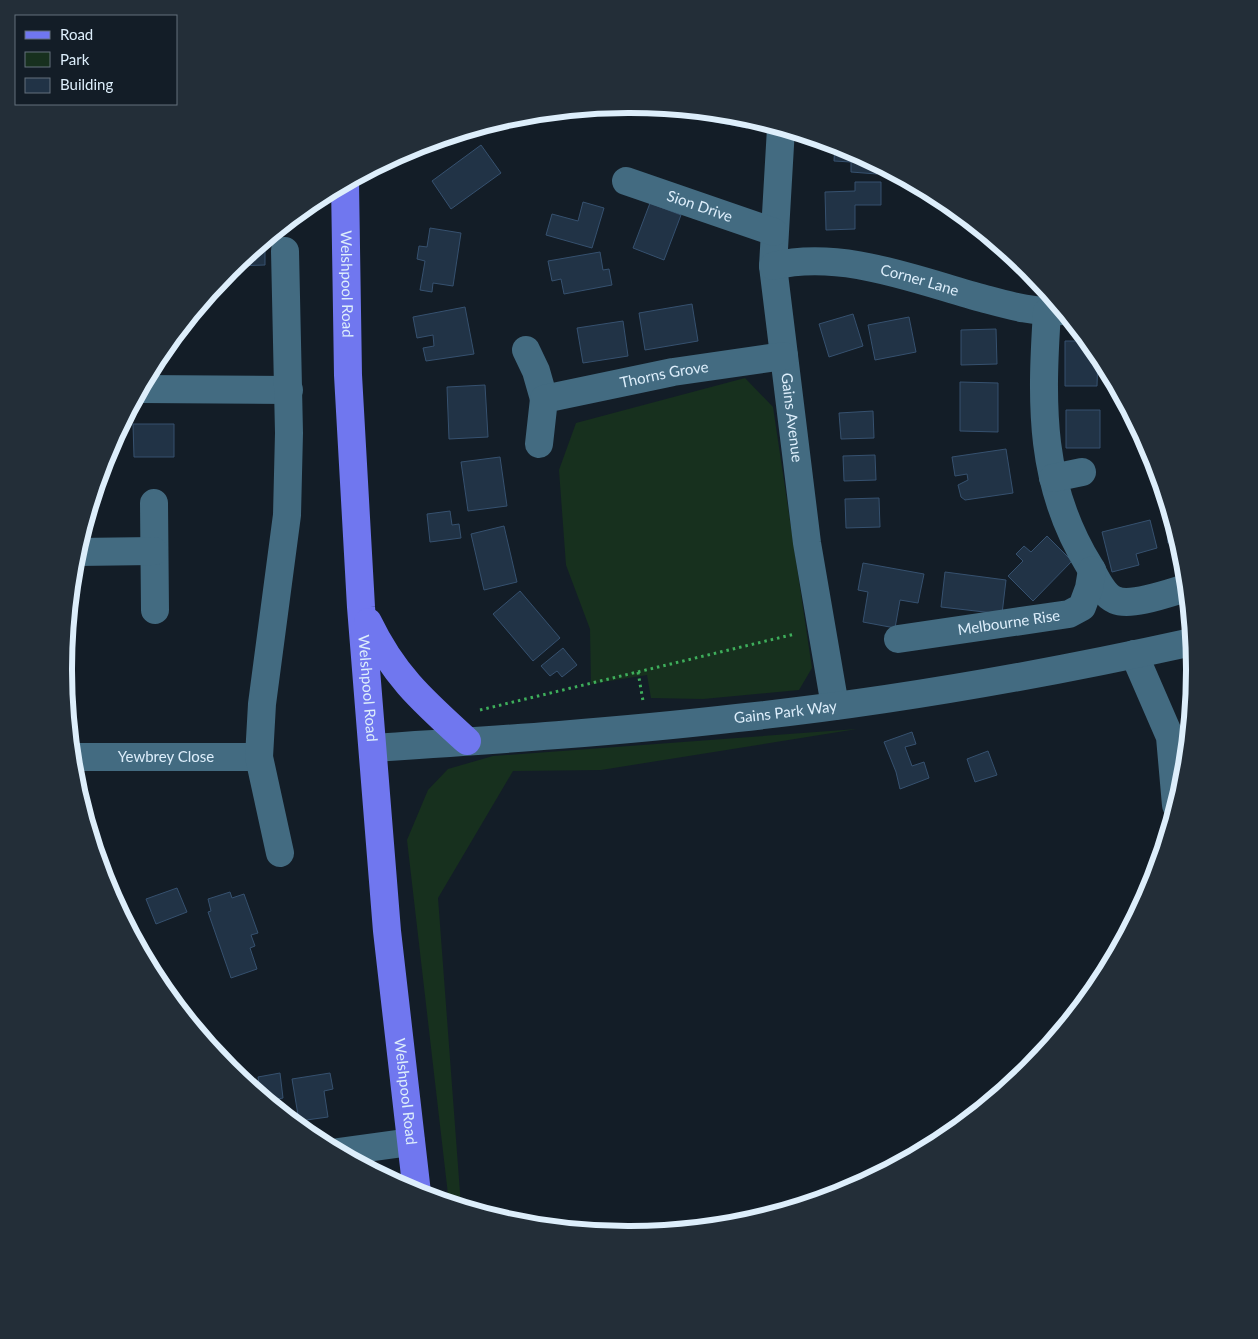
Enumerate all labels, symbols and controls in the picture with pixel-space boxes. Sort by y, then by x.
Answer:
legend [15,15,178,105]
text: Road [60,25,93,43]
text: Park [60,50,90,68]
text: Building [60,75,113,93]
street label: Sion Drive [665,186,735,225]
street label: Welshpool Road [338,230,357,338]
street label: Corner Lane [879,260,961,299]
street label: Thorns Grove [618,357,710,391]
street label: Gains Avenue [778,372,807,463]
street label: Melbourne Rise [956,605,1061,638]
street label: Welshpool Road [355,634,382,742]
street label: Gains Park Way [733,696,838,726]
street label: Yewbrey Close [118,747,214,765]
street label: Welshpool Road [391,1037,421,1146]

